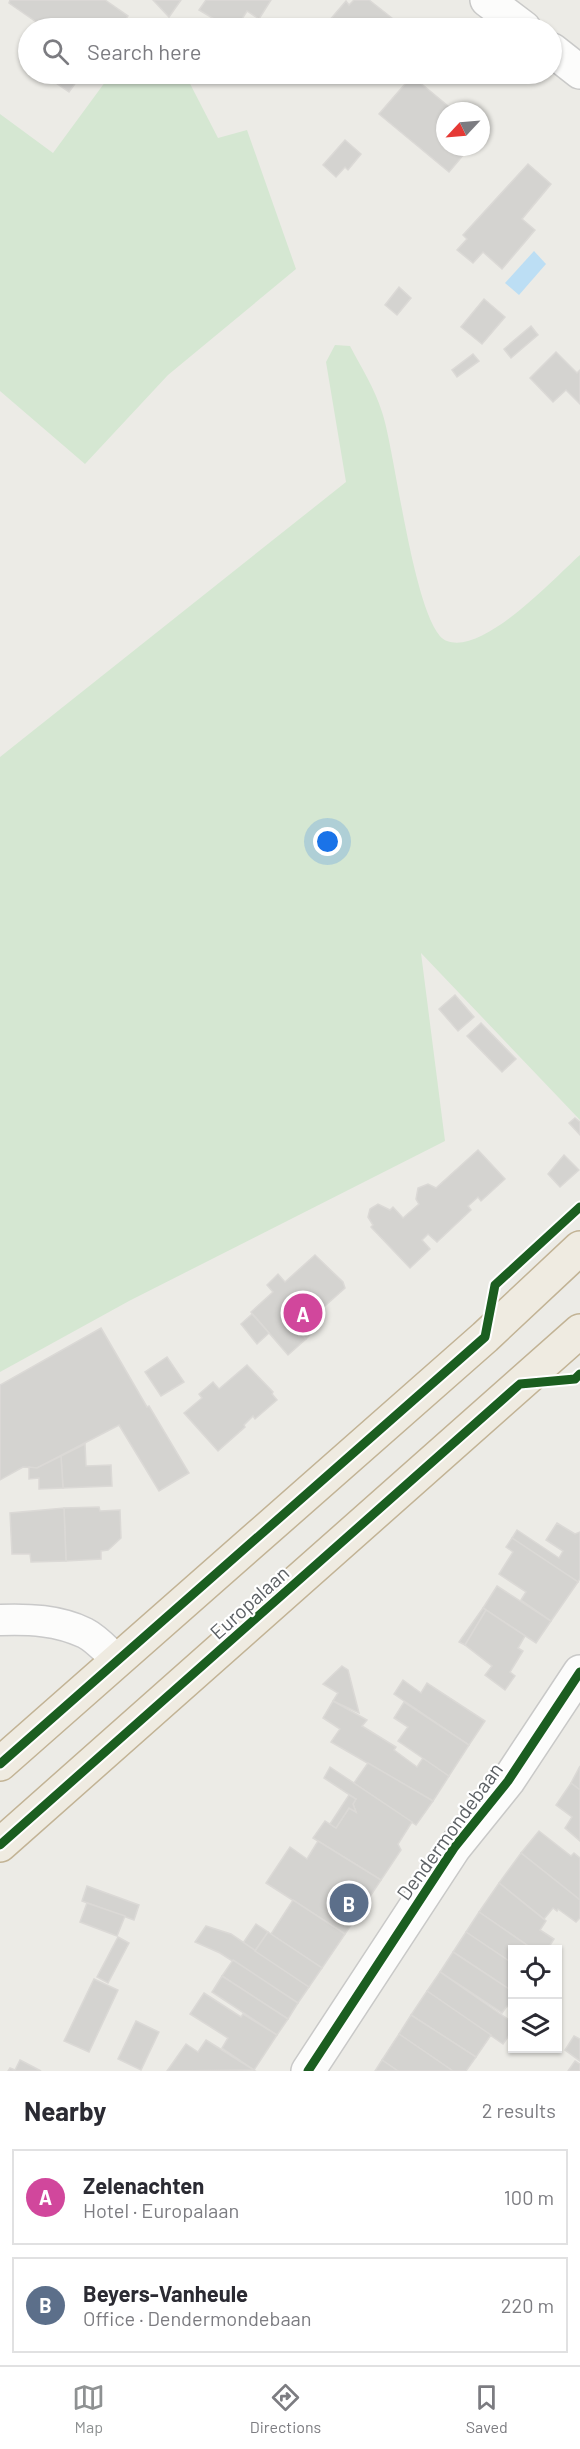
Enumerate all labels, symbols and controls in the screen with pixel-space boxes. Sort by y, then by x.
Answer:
search box [18,18,562,84]
icon: search [39,35,72,68]
text: Search here [87,38,201,64]
north arrow [436,102,490,156]
your location [313,827,342,856]
pin: A [284,1290,322,1336]
street label: Europalaan [205,1560,293,1644]
street label: Dendermondebaan [391,1758,507,1904]
pin: B [330,1880,368,1926]
map controls [508,1945,562,2053]
button: locate [508,1945,562,1999]
button: layers [508,1999,562,2053]
text: Nearby [24,2095,106,2126]
text: 2 results [482,2098,556,2122]
text: Zelenachten [83,2172,204,2198]
text: A [39,2185,52,2209]
text: 100 m [504,2185,554,2209]
text: Hotel · Europalaan [83,2198,239,2222]
text: Beyers-Vanheule [83,2280,248,2306]
text: B [39,2293,52,2317]
text: 220 m [501,2293,554,2317]
text: Office · Dendermondebaan [83,2306,312,2330]
tab: Map [72,2381,105,2436]
tab: Directions [250,2381,321,2436]
tab: Saved [466,2381,508,2436]

